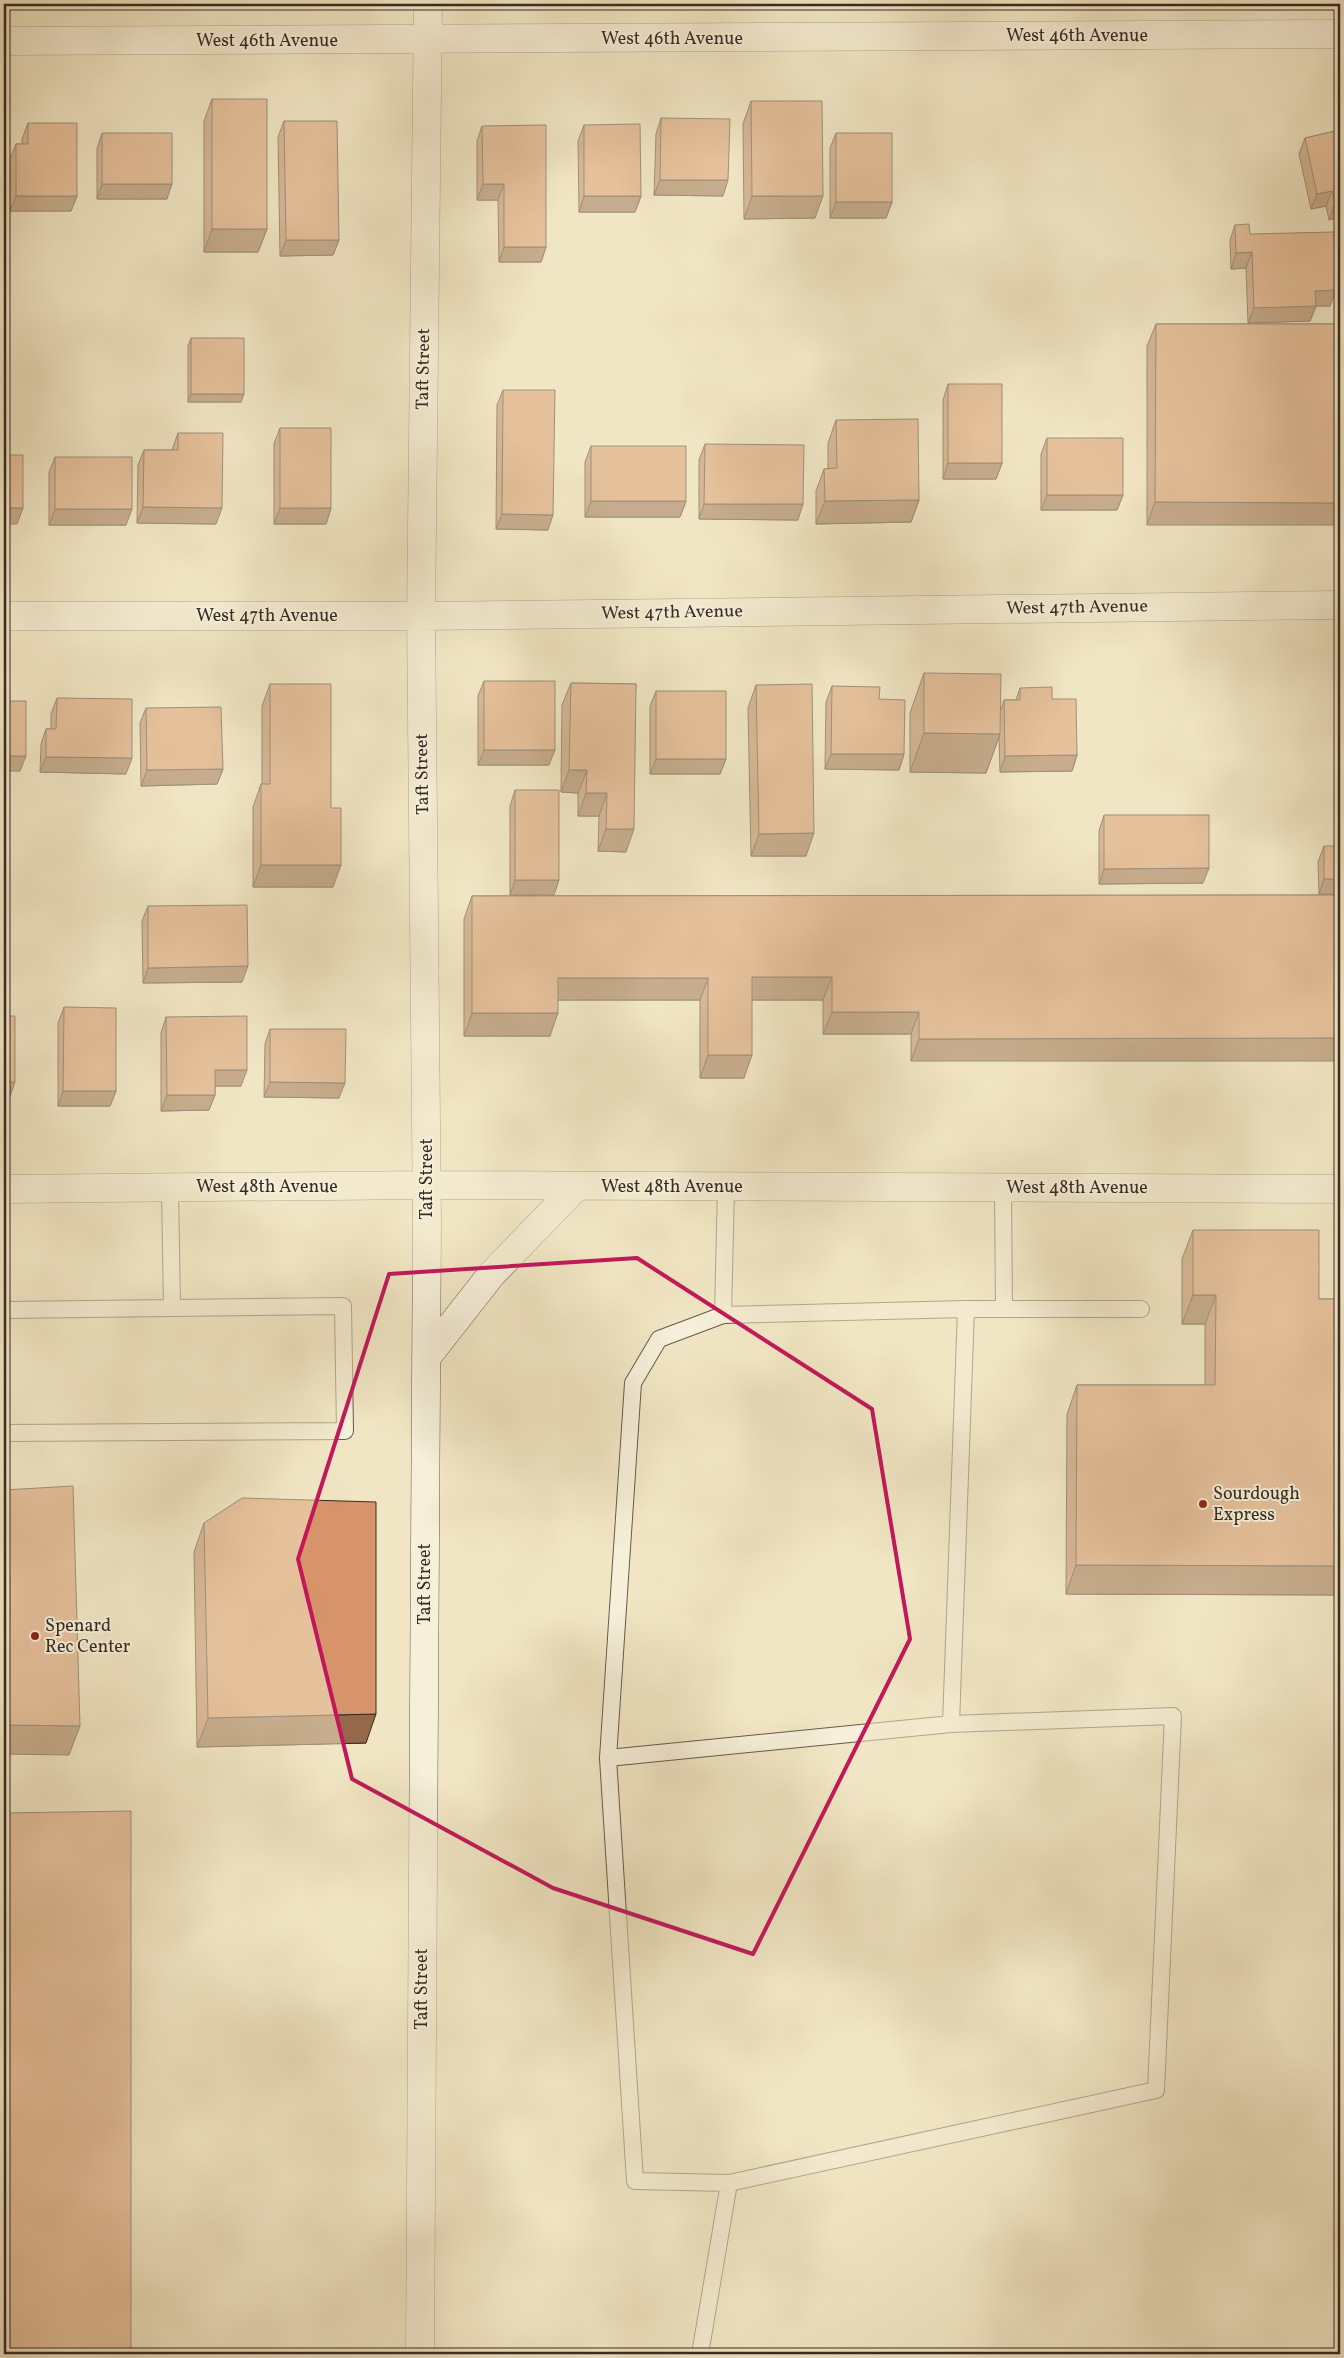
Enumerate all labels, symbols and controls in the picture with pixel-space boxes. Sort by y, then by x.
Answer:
street label: West 46th Avenue [1006,24,1148,49]
street label: West 46th Avenue [601,27,743,52]
street label: West 46th Avenue [196,29,338,54]
street label: Taft Street [411,328,437,410]
street label: West 47th Avenue [1006,594,1148,622]
street label: West 47th Avenue [601,599,743,627]
street label: West 47th Avenue [196,604,338,629]
street label: Taft Street [410,733,436,815]
street label: Taft Street [415,1138,440,1220]
street label: West 48th Avenue [196,1175,338,1200]
street label: West 48th Avenue [601,1175,743,1200]
street label: West 48th Avenue [1006,1176,1148,1201]
place label: Sourdough Express [1213,1482,1300,1528]
marker: Sourdough Express [1197,1498,1209,1510]
street label: Taft Street [413,1543,438,1625]
place label: Spenard Rec Center [45,1614,131,1660]
marker: Spenard Rec Center [29,1630,41,1642]
street label: Taft Street [410,1948,435,2030]

